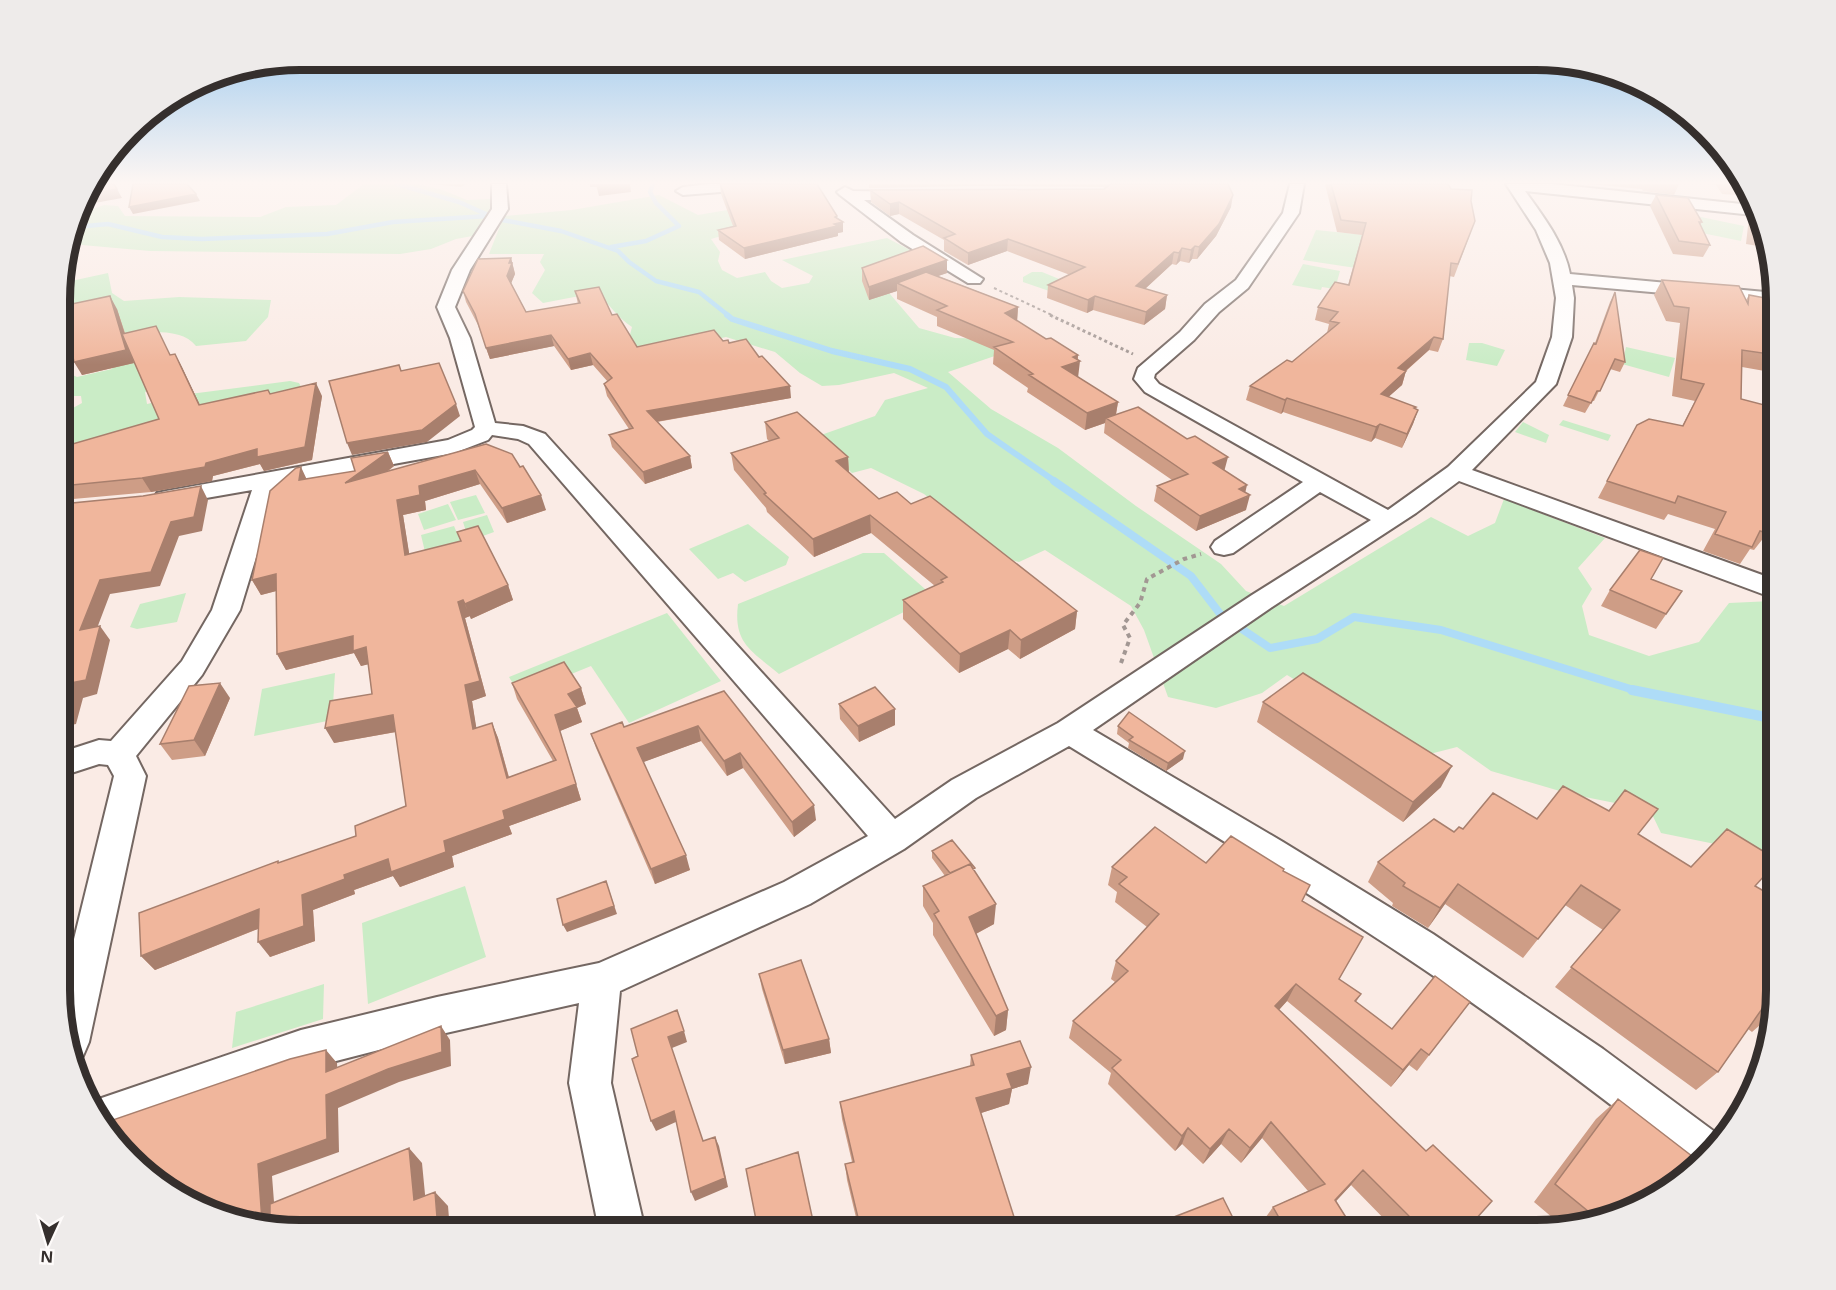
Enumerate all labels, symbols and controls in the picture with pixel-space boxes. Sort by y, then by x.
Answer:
north arrow [18,1212,78,1272]
text: N [40,1246,54,1268]

